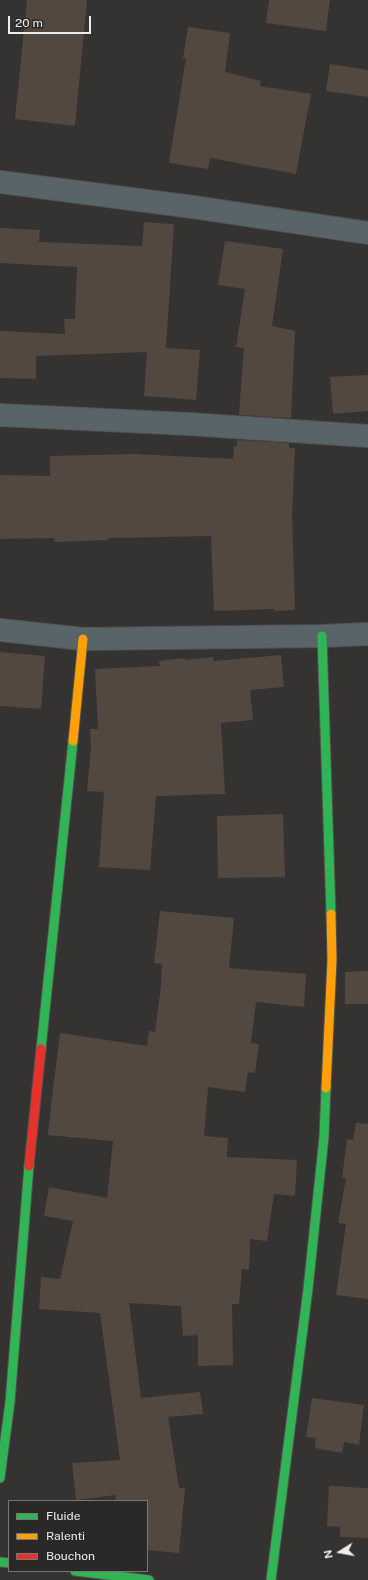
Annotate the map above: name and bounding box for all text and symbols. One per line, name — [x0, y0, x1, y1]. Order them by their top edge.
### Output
scale bar — [10, 8, 93, 34]
text: 20 m — [15, 16, 43, 30]
legend — [8, 1500, 148, 1572]
text: Fluide — [46, 1509, 81, 1523]
text: Ralenti — [46, 1529, 85, 1543]
north arrow — [320, 1532, 360, 1572]
text: Bouchon — [46, 1549, 95, 1563]
text: N — [322, 1549, 335, 1560]

